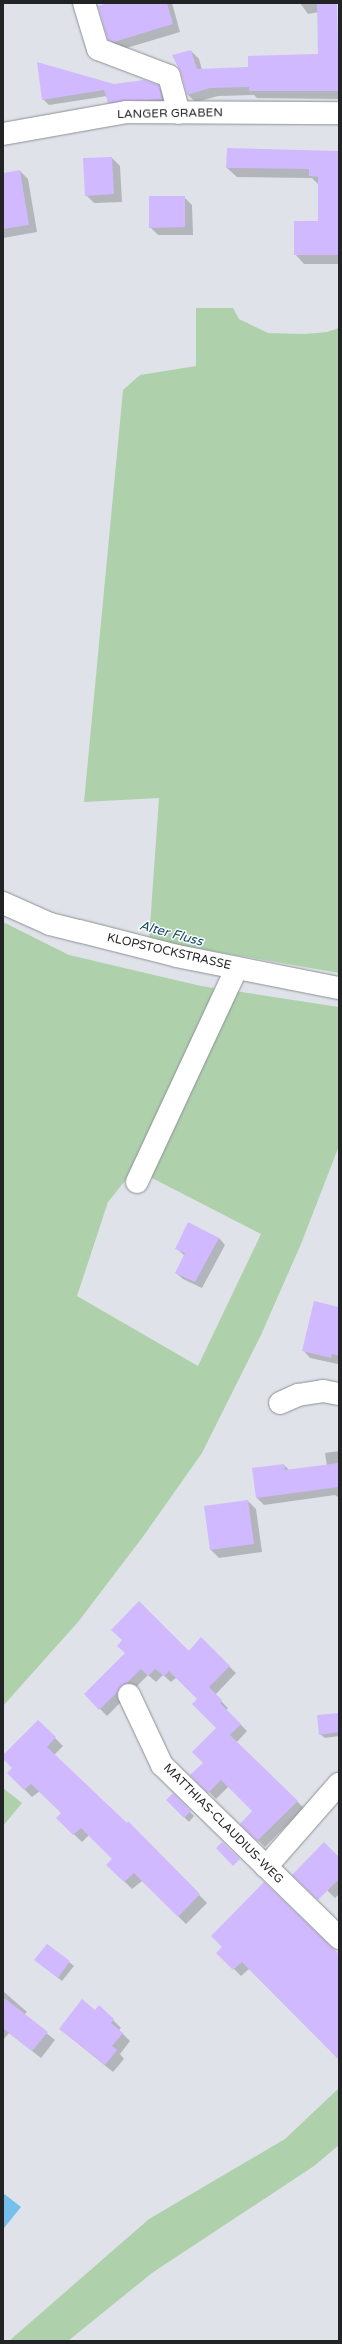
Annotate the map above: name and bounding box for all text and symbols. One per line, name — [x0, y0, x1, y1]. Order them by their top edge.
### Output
street label: LANGER GRABEN — [117, 106, 223, 122]
water label: Alter Fluss — [138, 918, 204, 950]
street label: KLOPSTOCKSTRASSE — [105, 931, 233, 973]
street label: MATTHIAS-CLAUDIUS-WEG — [160, 1761, 286, 1887]

